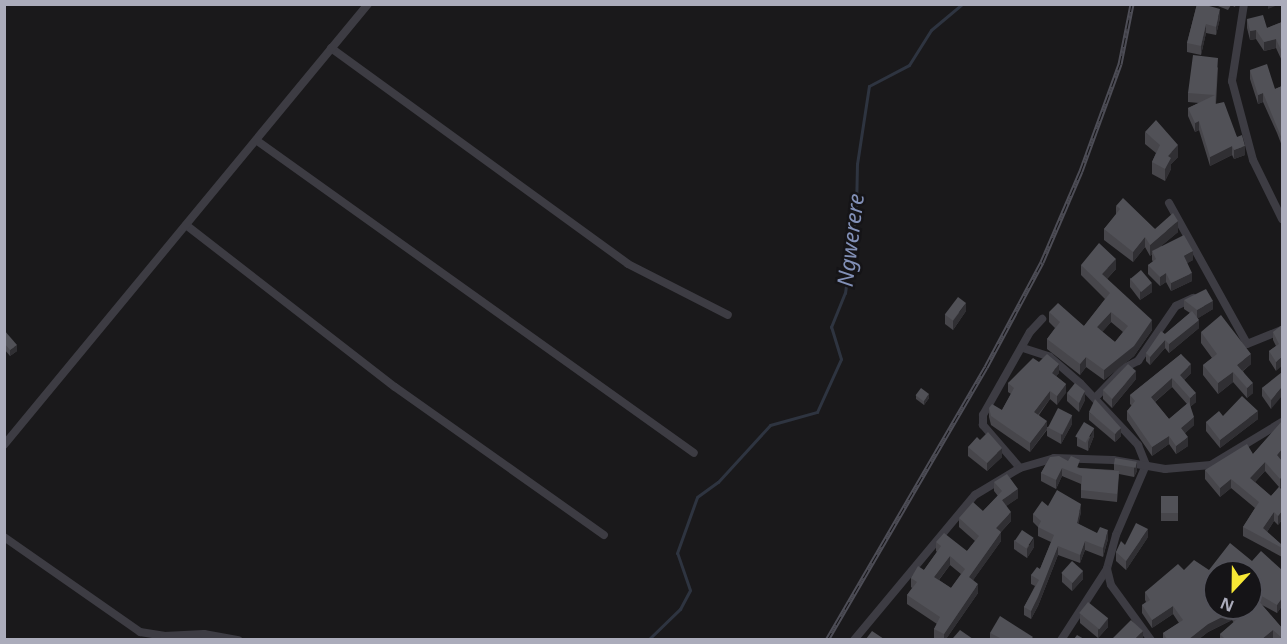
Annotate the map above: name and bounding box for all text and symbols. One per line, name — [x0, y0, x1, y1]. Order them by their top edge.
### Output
water label: Ngwerere — [831, 192, 869, 288]
north arrow — [1203, 560, 1263, 620]
text: N — [1217, 592, 1237, 617]

